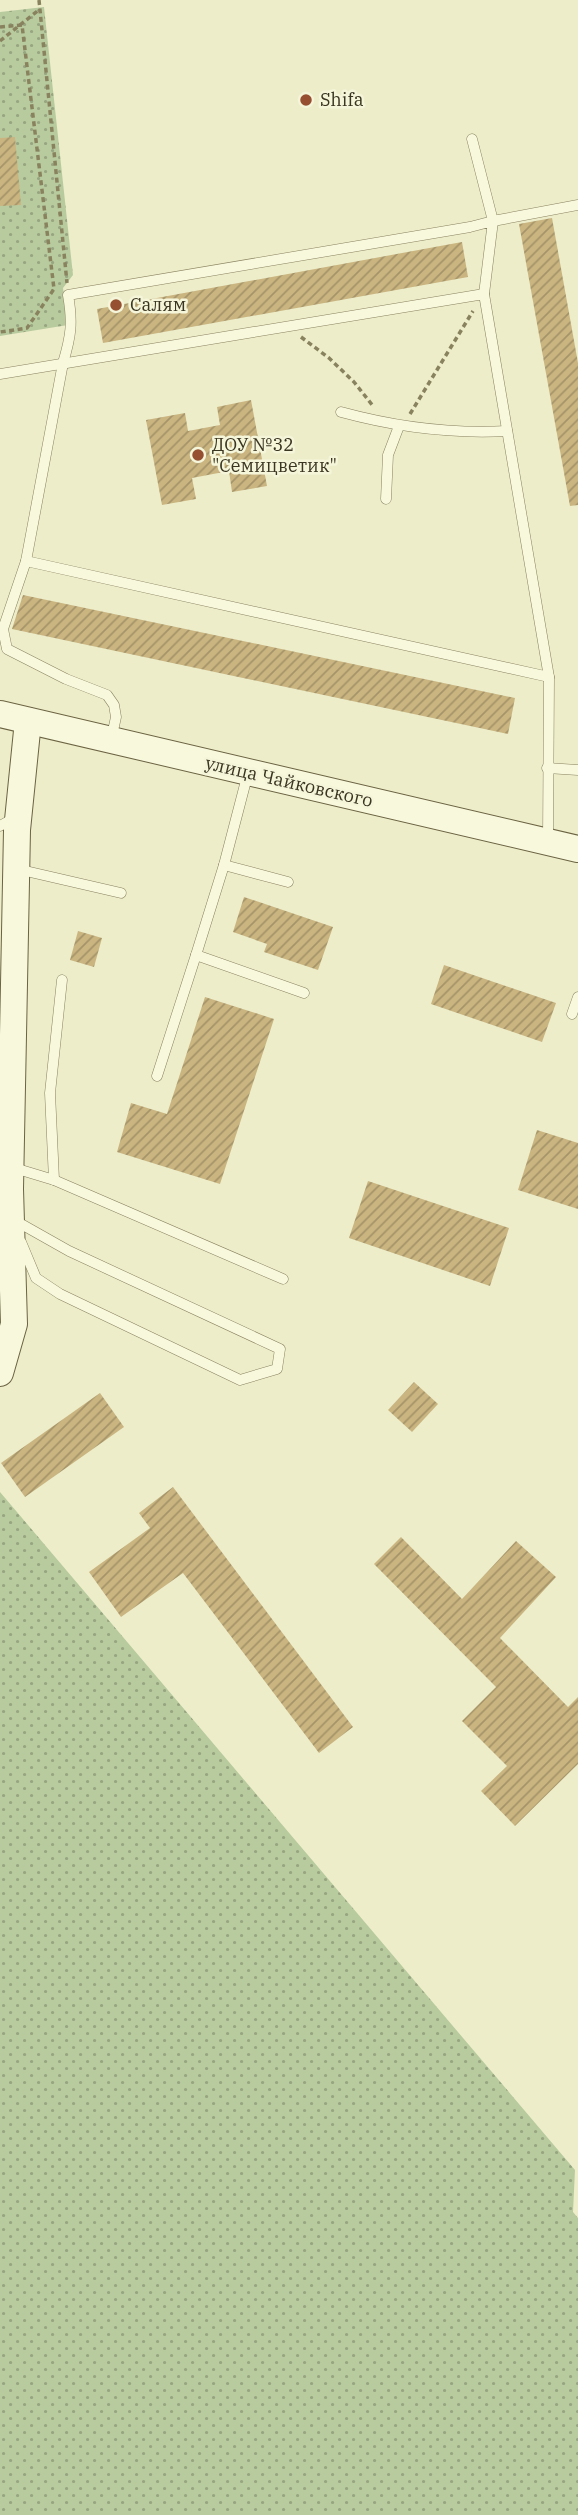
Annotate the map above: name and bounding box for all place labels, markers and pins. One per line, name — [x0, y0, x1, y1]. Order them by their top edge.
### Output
place label: Shifa — [320, 88, 364, 111]
marker: Shifa — [298, 92, 314, 108]
place label: Салям — [130, 293, 186, 316]
marker: Салям — [108, 297, 124, 313]
place label: ДОУ №32 "Семицветик" — [212, 433, 337, 477]
marker: ДОУ №32 "Семицветик" — [190, 447, 206, 463]

